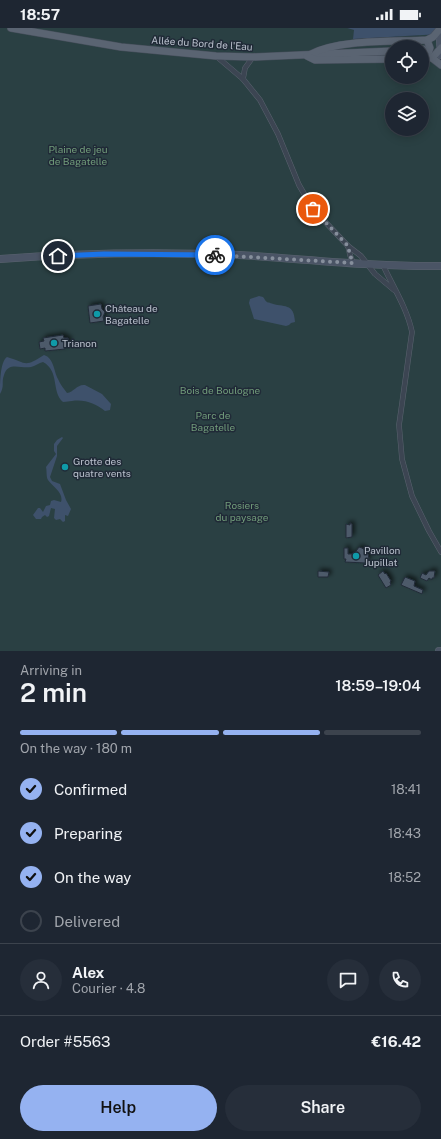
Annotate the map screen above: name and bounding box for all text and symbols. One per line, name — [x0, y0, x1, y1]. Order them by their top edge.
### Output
text: 18:57 — [20, 6, 60, 23]
street label: Allée du Bord de l'Eau — [151, 33, 253, 53]
map controls — [385, 40, 429, 136]
button: locate — [385, 40, 429, 84]
button: layers — [385, 92, 429, 136]
park label: Plaine de jeu de Bagatelle — [48, 143, 108, 167]
pin — [296, 192, 330, 226]
icon: bag — [302, 198, 324, 220]
courier — [195, 235, 235, 275]
pin — [41, 239, 75, 273]
icon: bike — [204, 244, 226, 266]
icon: home — [47, 245, 69, 267]
place label: Château de Bagatelle — [105, 302, 158, 326]
marker: Château de Bagatelle — [92, 309, 102, 319]
place label: Trianon — [62, 337, 97, 349]
marker: Trianon — [49, 338, 59, 348]
park label: Bois de Boulogne — [180, 384, 261, 396]
park label: Parc de Bagatelle — [191, 409, 236, 433]
place label: Grotte des quatre vents — [73, 455, 131, 479]
marker: Grotte des quatre vents — [60, 462, 70, 472]
park label: Rosiers du paysage — [215, 499, 269, 523]
place label: Pavillon Jupillat — [364, 544, 401, 568]
marker: Pavillon Jupillat — [351, 551, 361, 561]
text: Arriving in — [20, 663, 82, 678]
text: 2 min — [20, 677, 87, 708]
text: 18:59–19:04 — [335, 677, 421, 694]
text: On the way · 180 m — [20, 741, 132, 756]
icon: check — [20, 778, 42, 800]
text: Confirmed — [54, 781, 127, 798]
text: 18:41 — [391, 782, 421, 797]
icon: check — [20, 822, 42, 844]
text: Preparing — [54, 825, 123, 842]
text: 18:43 — [388, 826, 421, 841]
icon: check — [20, 866, 42, 888]
text: On the way — [54, 869, 131, 886]
text: 18:52 — [388, 870, 421, 885]
text: Delivered — [54, 913, 120, 930]
button: person — [20, 959, 62, 1001]
button: chat — [327, 959, 369, 1001]
button: phone — [379, 959, 421, 1001]
text: Alex — [72, 964, 104, 981]
text: Courier · 4.8 — [72, 981, 145, 996]
text: Order #5563 — [20, 1033, 111, 1050]
text: €16.42 — [372, 1033, 421, 1050]
button: Help — [20, 1085, 217, 1131]
button: Share — [225, 1085, 421, 1131]

